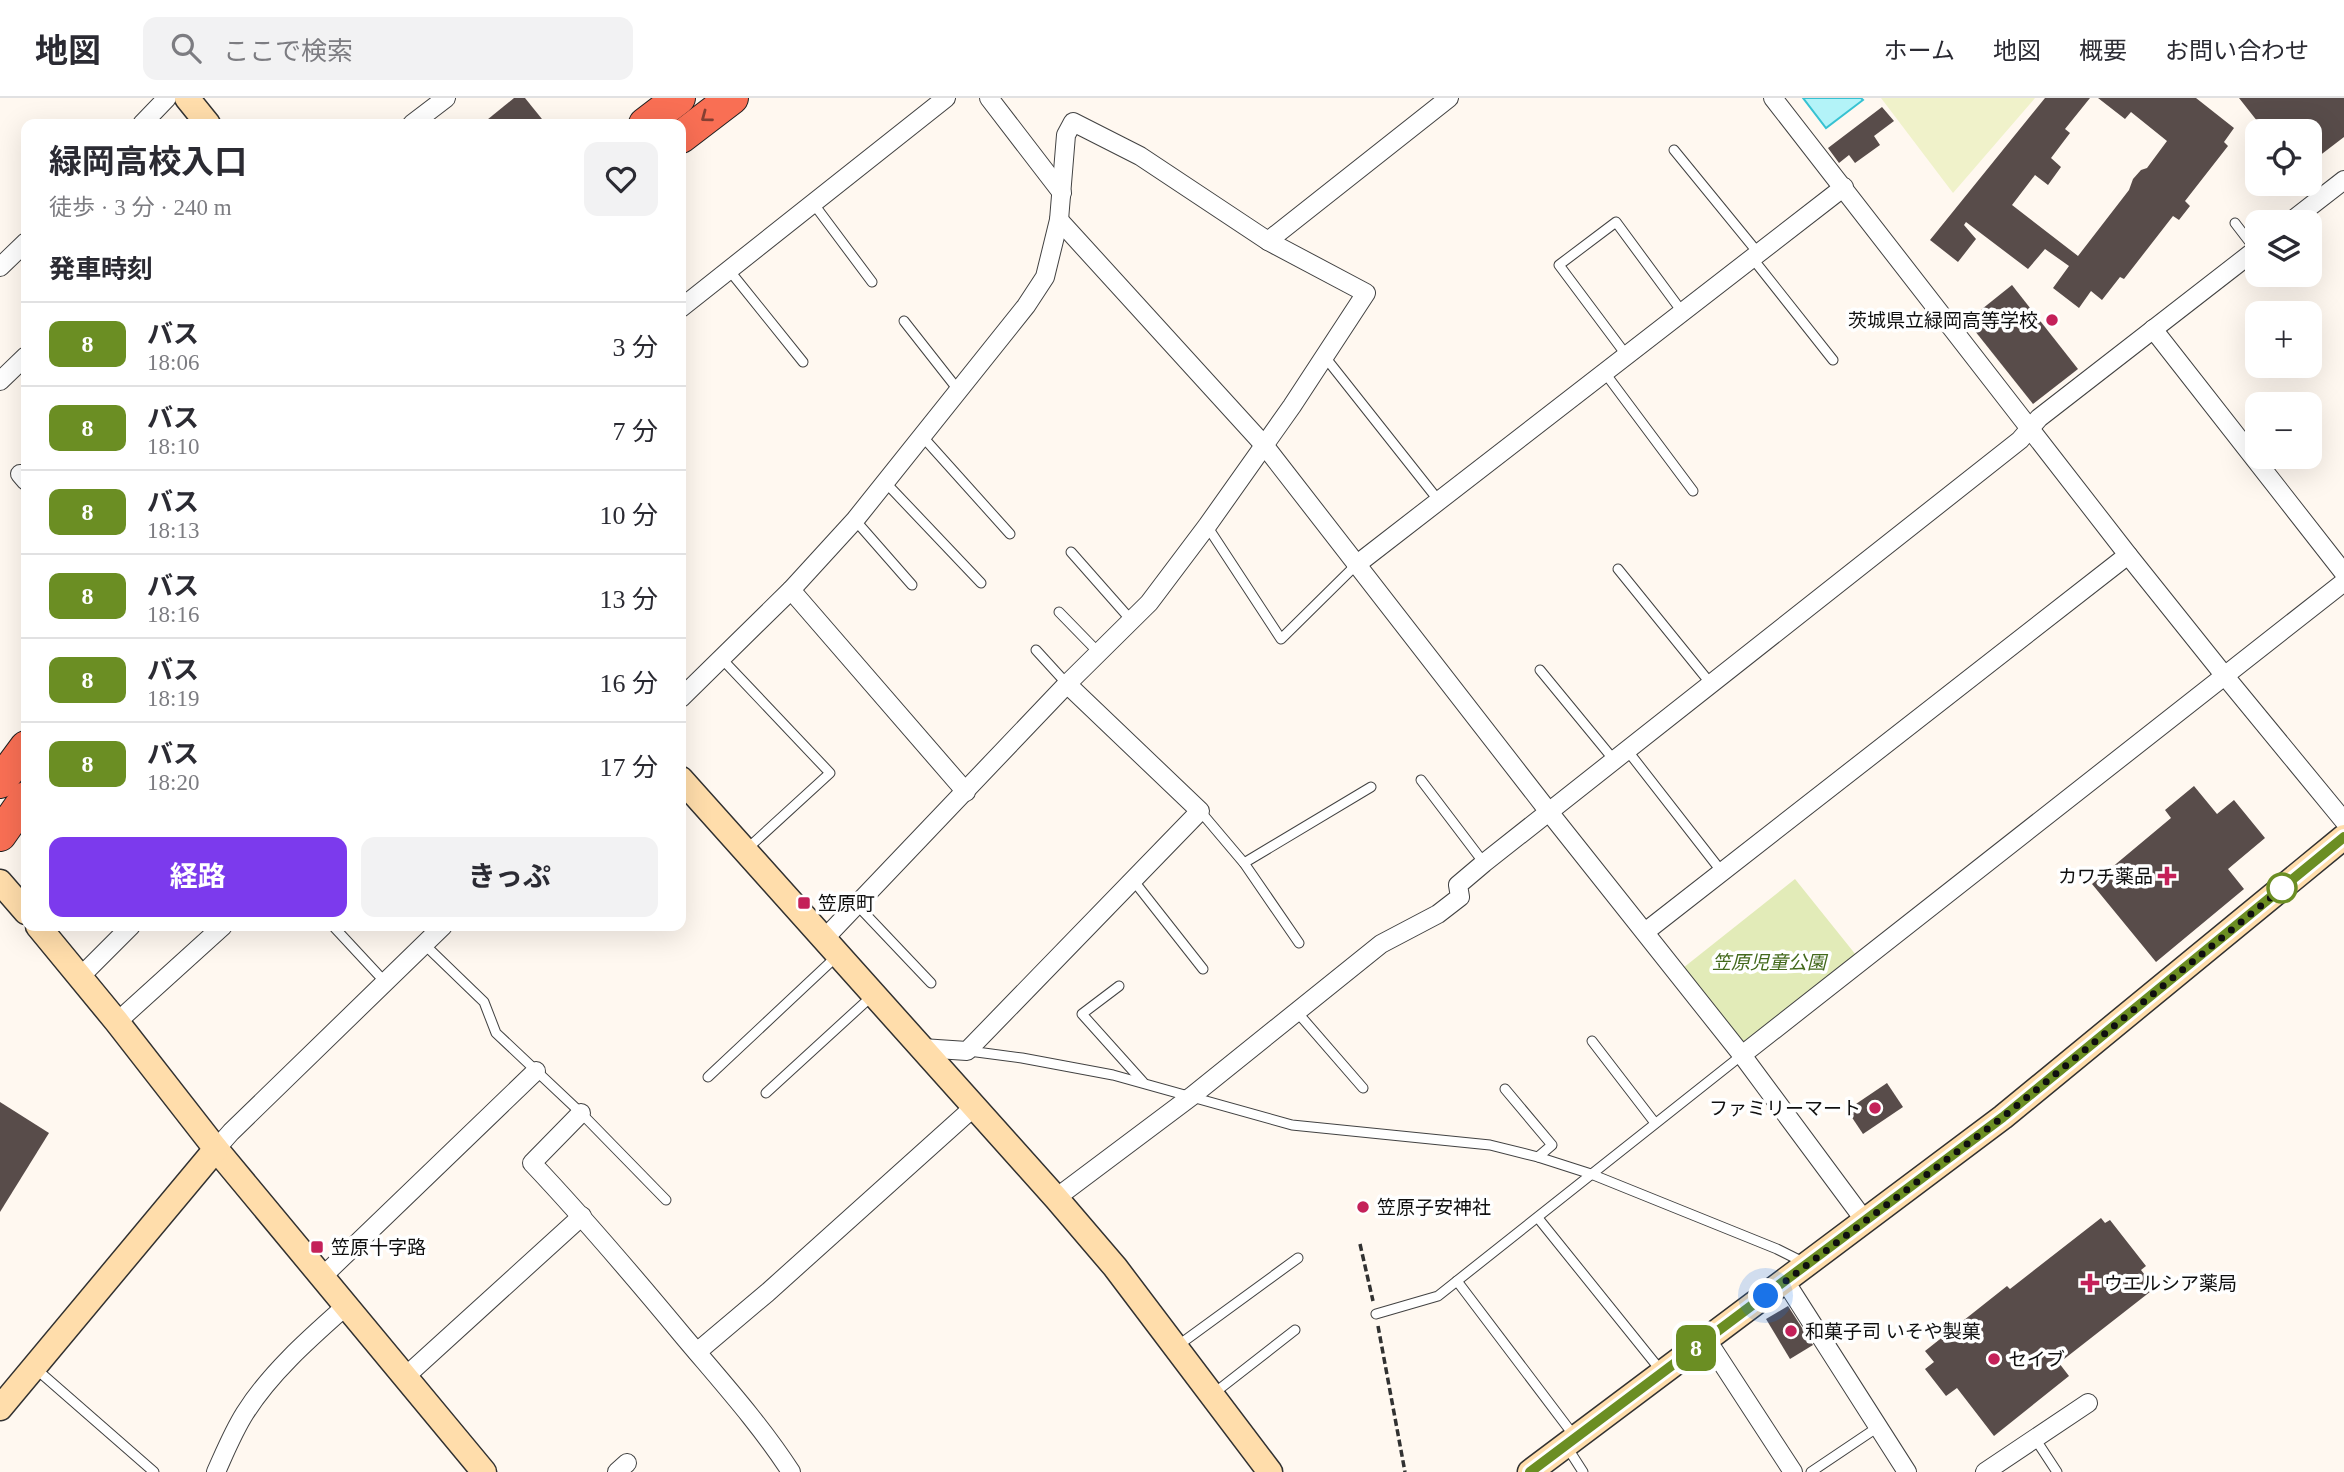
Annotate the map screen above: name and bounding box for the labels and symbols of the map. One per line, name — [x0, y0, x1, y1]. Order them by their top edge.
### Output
one-way arrow — [702, 109, 714, 122]
place label: 茨城県立緑岡高等学校 — [1848, 310, 2038, 331]
marker: 茨城県立緑岡高等学校 — [2044, 312, 2060, 328]
place label: カワチ薬品 — [2058, 866, 2153, 887]
marker: カワチ薬品 — [2159, 868, 2175, 884]
unlabelled marker — [2267, 873, 2297, 903]
place label: 笠原町 — [818, 893, 875, 914]
marker: 笠原町 — [796, 895, 812, 911]
park label: 笠原児童公園 — [1712, 952, 1829, 973]
place label: ファミリーマート — [1709, 1098, 1861, 1119]
marker: ファミリーマート — [1867, 1100, 1883, 1116]
place label: 笠原子安神社 — [1377, 1197, 1491, 1218]
marker: 笠原子安神社 — [1355, 1199, 1371, 1215]
place label: 笠原十字路 — [331, 1237, 426, 1258]
marker: 笠原十字路 — [309, 1239, 325, 1255]
place label: ウエルシア薬局 — [2104, 1273, 2237, 1294]
marker: ウエルシア薬局 — [2082, 1275, 2098, 1291]
your location — [1748, 1278, 1783, 1313]
place label: 和菓子司 いそや製菓 — [1805, 1321, 1981, 1342]
marker: 和菓子司 いそや製菓 — [1783, 1323, 1799, 1339]
line badge: 8 — [1673, 1325, 1719, 1371]
place label: セイブ — [2008, 1349, 2065, 1370]
marker: セイブ — [1986, 1351, 2002, 1367]

